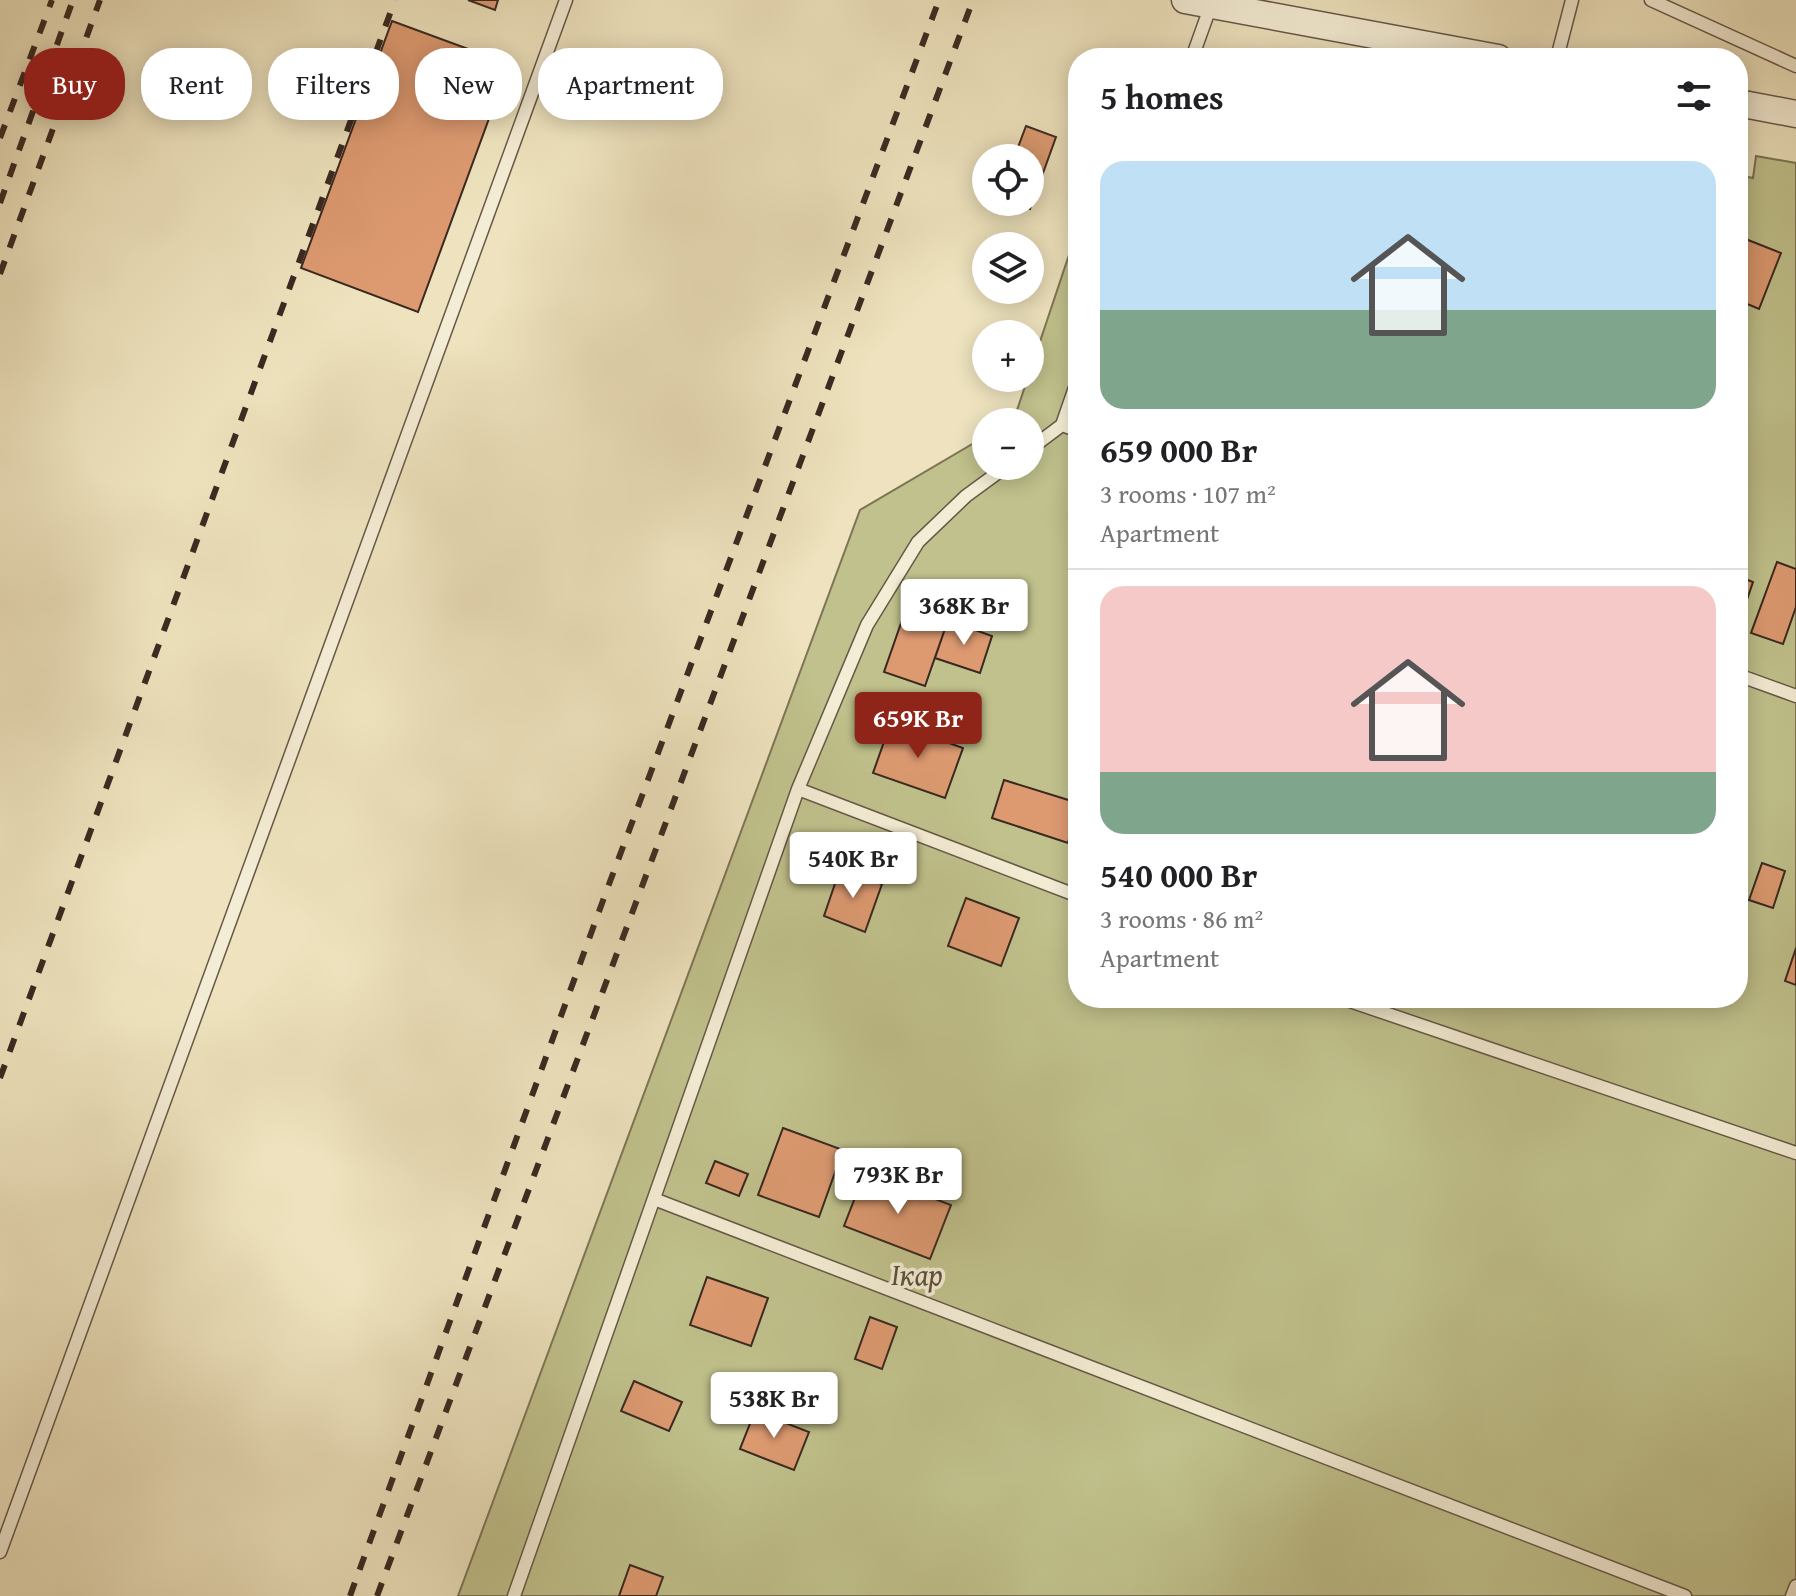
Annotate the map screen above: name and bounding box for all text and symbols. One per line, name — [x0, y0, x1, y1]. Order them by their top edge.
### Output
chip: Buy — [24, 48, 125, 120]
chip: Rent — [141, 48, 252, 120]
chip: Filters — [268, 48, 399, 120]
chip: New — [415, 48, 522, 120]
chip: Apartment — [538, 48, 723, 120]
text: 5 homes — [1100, 72, 1224, 121]
icon: filters — [1672, 74, 1716, 118]
map controls — [972, 144, 1044, 480]
button: locate — [972, 144, 1044, 216]
icon: home — [1336, 213, 1480, 357]
button: layers — [972, 232, 1044, 304]
button: + — [972, 320, 1044, 392]
button: − — [972, 408, 1044, 480]
text: 659 000 Br — [1100, 425, 1257, 474]
text: 3 rooms · 107 m² — [1100, 474, 1276, 513]
text: Apartment — [1100, 513, 1219, 552]
pin: 368K Br — [890, 579, 1038, 647]
text: 368K Br — [919, 585, 1009, 624]
icon: home — [1336, 638, 1480, 782]
pin: 659K Br — [844, 692, 992, 760]
text: 659K Br — [873, 698, 963, 737]
pin: 540K Br — [779, 832, 927, 900]
text: 540K Br — [808, 838, 898, 877]
text: 540 000 Br — [1100, 850, 1257, 899]
text: 3 rooms · 86 m² — [1100, 899, 1263, 938]
text: Apartment — [1100, 938, 1219, 977]
pin: 793K Br — [824, 1148, 972, 1216]
text: 793K Br — [853, 1154, 943, 1193]
park label: Ікар — [891, 1252, 943, 1296]
pin: 538K Br — [700, 1372, 848, 1440]
text: 538K Br — [729, 1378, 819, 1417]

